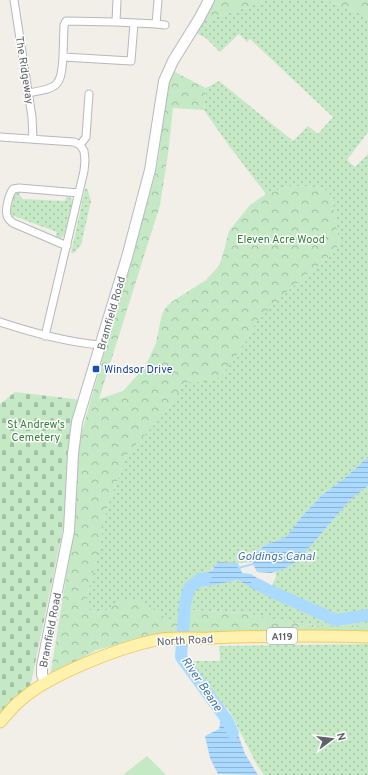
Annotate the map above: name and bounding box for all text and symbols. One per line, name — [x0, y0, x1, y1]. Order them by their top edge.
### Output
street label: The Ridgeway — [12, 35, 36, 105]
park label: Eleven Acre Wood — [237, 233, 325, 247]
street label: Bramfield Road — [95, 275, 129, 352]
place label: Windsor Drive — [104, 363, 173, 377]
marker: Windsor Drive — [91, 364, 101, 374]
park label: St Andrew's Cemetery — [7, 418, 65, 445]
water label: Goldings Canal — [237, 549, 316, 565]
street label: Bramfield Road — [37, 592, 65, 669]
road number: A119 — [267, 628, 297, 644]
street label: North Road — [156, 633, 214, 649]
water label: River Beane — [177, 654, 226, 716]
north arrow — [312, 719, 352, 759]
text: N — [333, 731, 348, 742]

